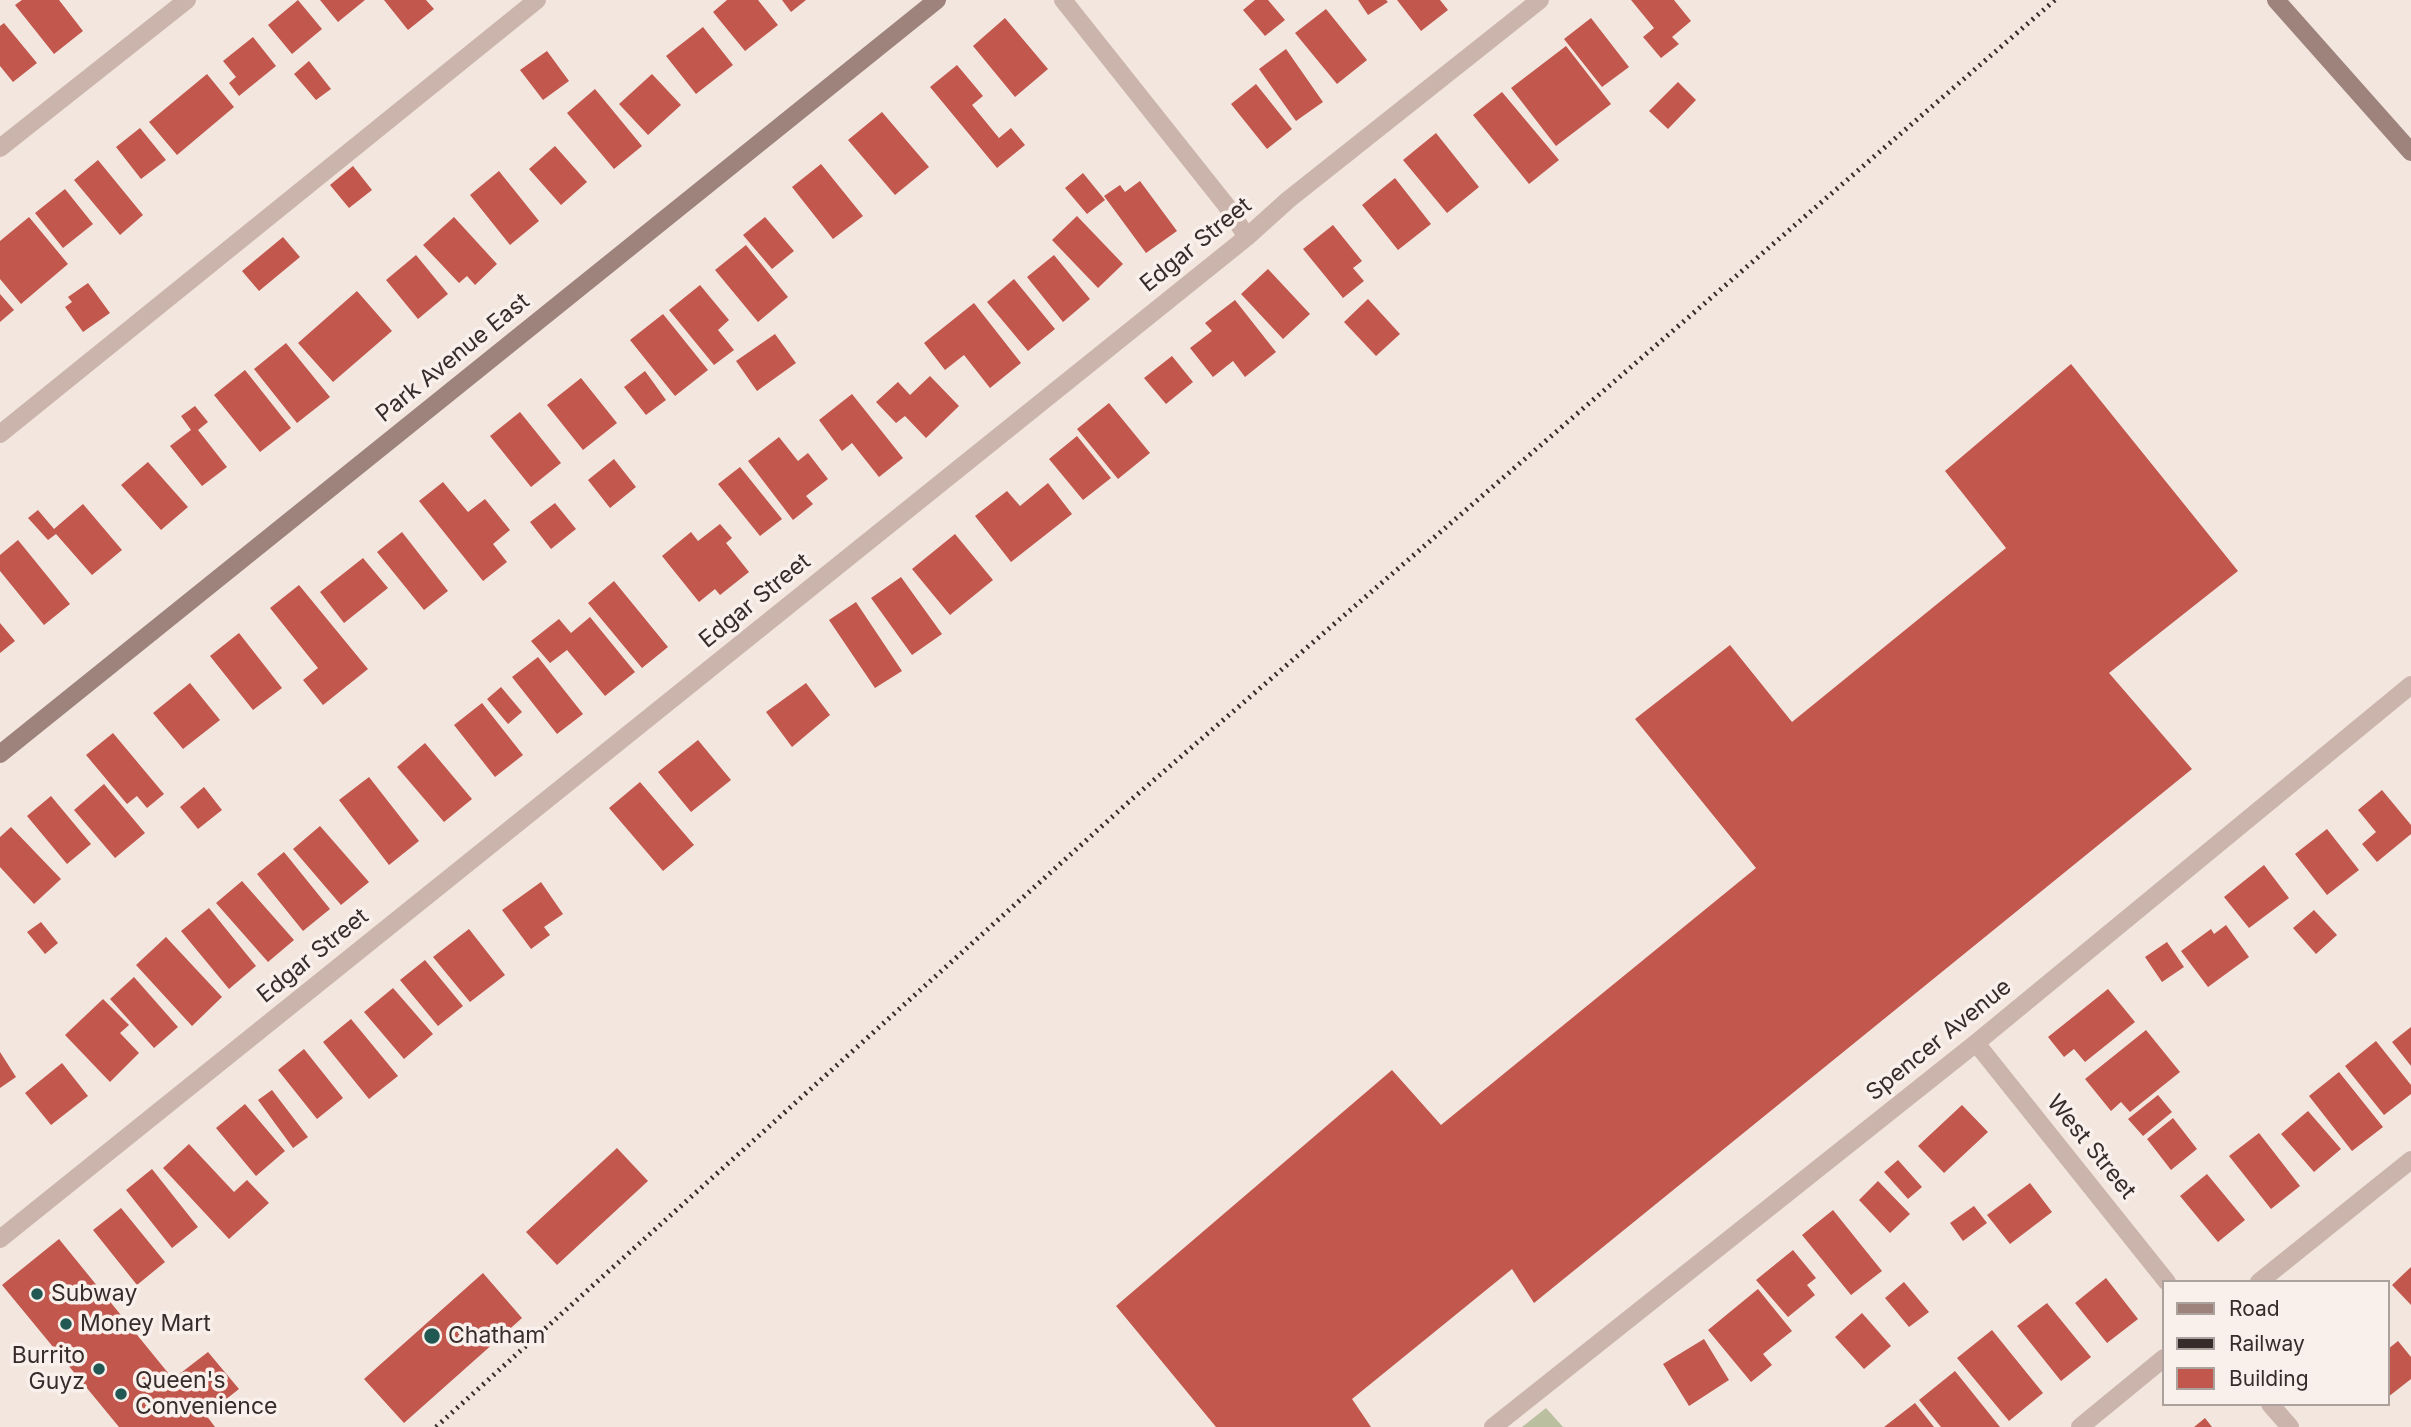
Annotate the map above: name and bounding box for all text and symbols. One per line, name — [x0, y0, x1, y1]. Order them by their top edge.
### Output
street label: Edgar Street — [1135, 192, 1257, 298]
street label: Park Avenue East — [371, 288, 535, 428]
street label: Edgar Street — [694, 548, 816, 654]
street label: Edgar Street — [252, 903, 374, 1009]
street label: Spencer Avenue — [1861, 973, 2017, 1107]
street label: West Street — [2041, 1089, 2141, 1205]
place label: Subway — [51, 1280, 137, 1308]
legend — [2162, 1280, 2390, 1406]
marker: Subway — [29, 1286, 45, 1302]
text: Road — [2229, 1296, 2280, 1321]
place label: Money Mart — [80, 1310, 211, 1338]
marker: Money Mart — [58, 1316, 74, 1332]
place label: Chatham — [448, 1322, 546, 1350]
marker: Chatham — [422, 1326, 442, 1346]
text: Railway — [2229, 1331, 2305, 1356]
place label: Burrito Guyz — [12, 1342, 85, 1396]
marker: Burrito Guyz — [91, 1361, 107, 1377]
text: Building — [2229, 1366, 2309, 1391]
place label: Queen's Convenience — [135, 1367, 277, 1421]
marker: Queen's Convenience — [113, 1386, 129, 1402]

